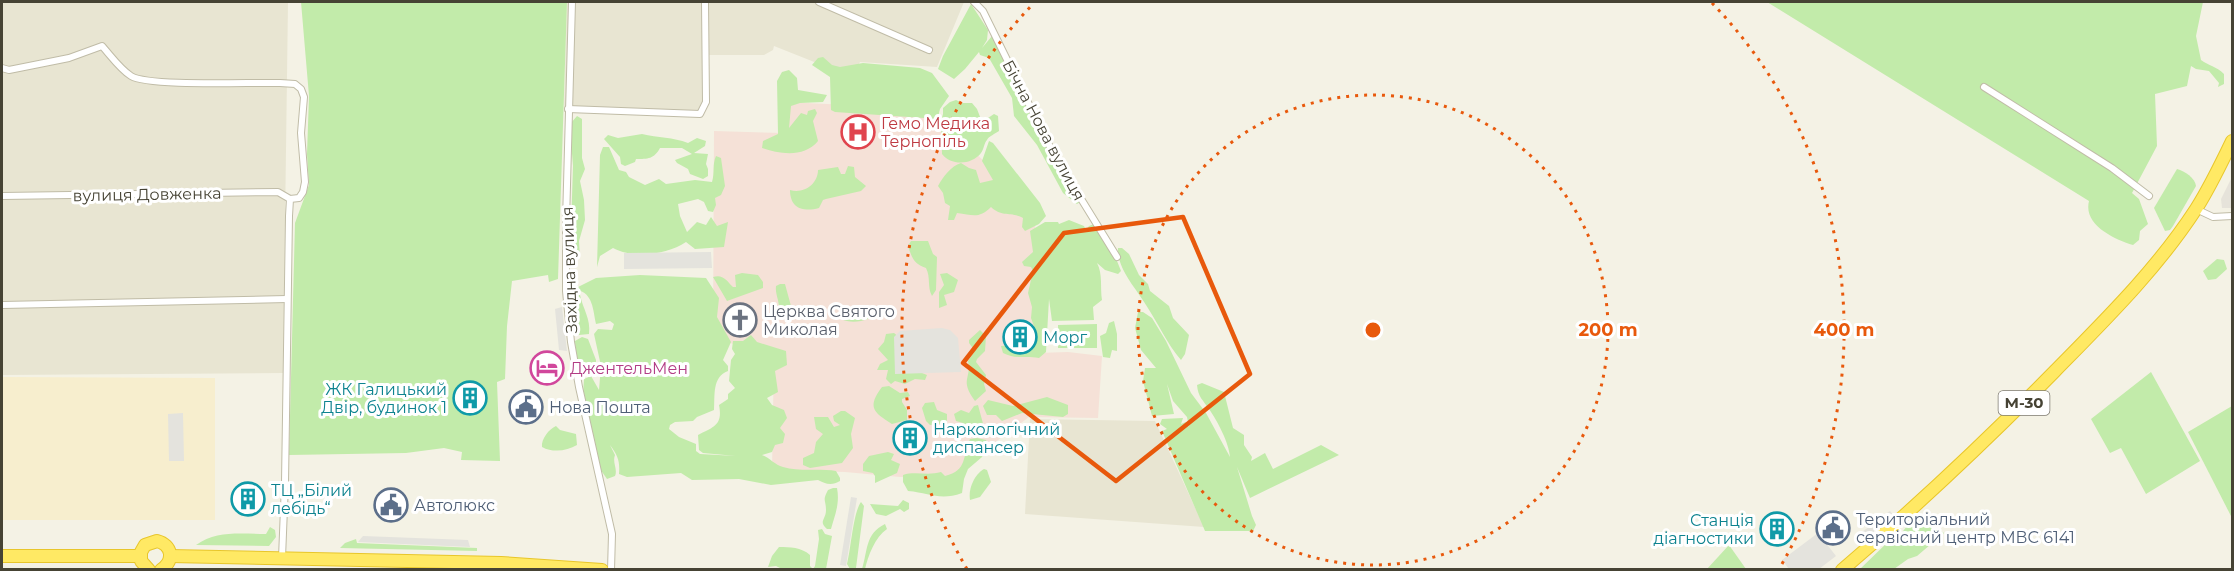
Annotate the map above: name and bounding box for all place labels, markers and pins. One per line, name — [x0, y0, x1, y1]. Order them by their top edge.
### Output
hospital icon: Гемо Медика Тернопіль — [840, 114, 876, 150]
place label: Гемо Медика Тернопіль — [881, 114, 990, 151]
church icon: Церква Святого Миколая — [722, 302, 758, 338]
place label: Церква Святого Миколая — [763, 302, 895, 339]
building icon: Морг — [1002, 319, 1038, 355]
centre of rings — [1363, 320, 1383, 340]
place label: Морг — [1043, 328, 1088, 347]
hotel icon: ДжентельМен — [529, 350, 565, 386]
place label: ДжентельМен — [570, 359, 688, 378]
place label: ЖК Галицький Двір, будинок 1 — [321, 380, 447, 417]
building icon: ЖК Галицький Двір, будинок 1 — [452, 380, 488, 416]
public building icon: Нова Пошта — [508, 389, 544, 425]
place label: Нова Пошта — [549, 398, 651, 417]
building icon: Наркологічний диспансер — [892, 420, 928, 456]
place label: Наркологічний диспансер — [933, 420, 1060, 457]
building icon: ТЦ „Білий лебідь“ — [230, 481, 266, 517]
place label: ТЦ „Білий лебідь“ — [271, 481, 352, 518]
public building icon: Автолюкс — [373, 487, 409, 523]
place label: Автолюкс — [414, 496, 495, 515]
public building icon: Територіальний сервісний центр МВС 6141 — [1815, 510, 1851, 546]
place label: Територіальний сервісний центр МВС 6141 — [1856, 510, 2075, 547]
place label: Станція діагностики — [1654, 511, 1754, 548]
building icon: Станція діагностики — [1759, 511, 1795, 547]

